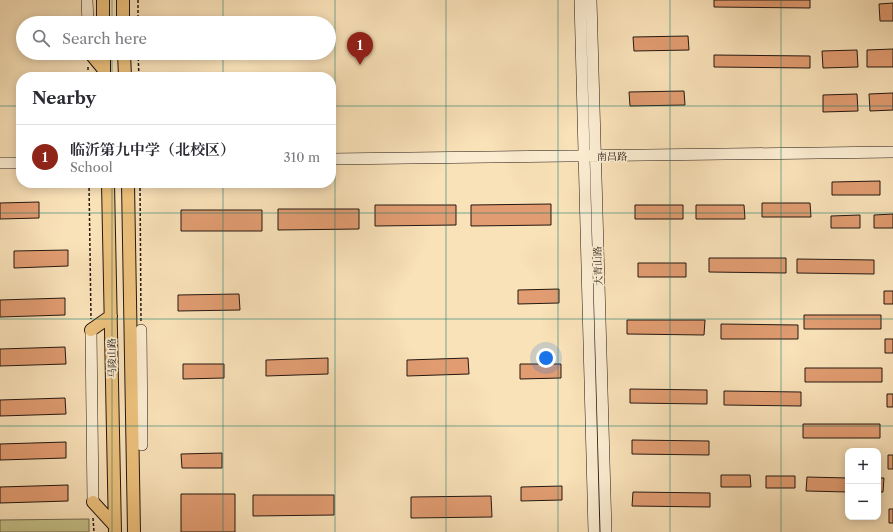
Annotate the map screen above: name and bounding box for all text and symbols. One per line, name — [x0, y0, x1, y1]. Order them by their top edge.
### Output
search box — [16, 16, 336, 60]
icon: search — [30, 27, 52, 49]
text: Search here — [62, 29, 147, 48]
pin: 1 — [347, 32, 373, 65]
text: Nearby — [32, 88, 96, 108]
text: 临沂第九中学（北校区） — [70, 140, 235, 159]
text: 1 — [42, 149, 48, 165]
text: 310 m — [284, 149, 320, 165]
street label: 南昌路 — [597, 150, 627, 163]
text: School — [70, 159, 113, 175]
street label: 大青山路 — [591, 246, 605, 286]
street label: 马陵山路 — [105, 338, 119, 378]
your location — [536, 348, 556, 368]
map controls — [845, 448, 881, 520]
button: + — [845, 448, 881, 484]
button: − — [845, 484, 881, 520]

